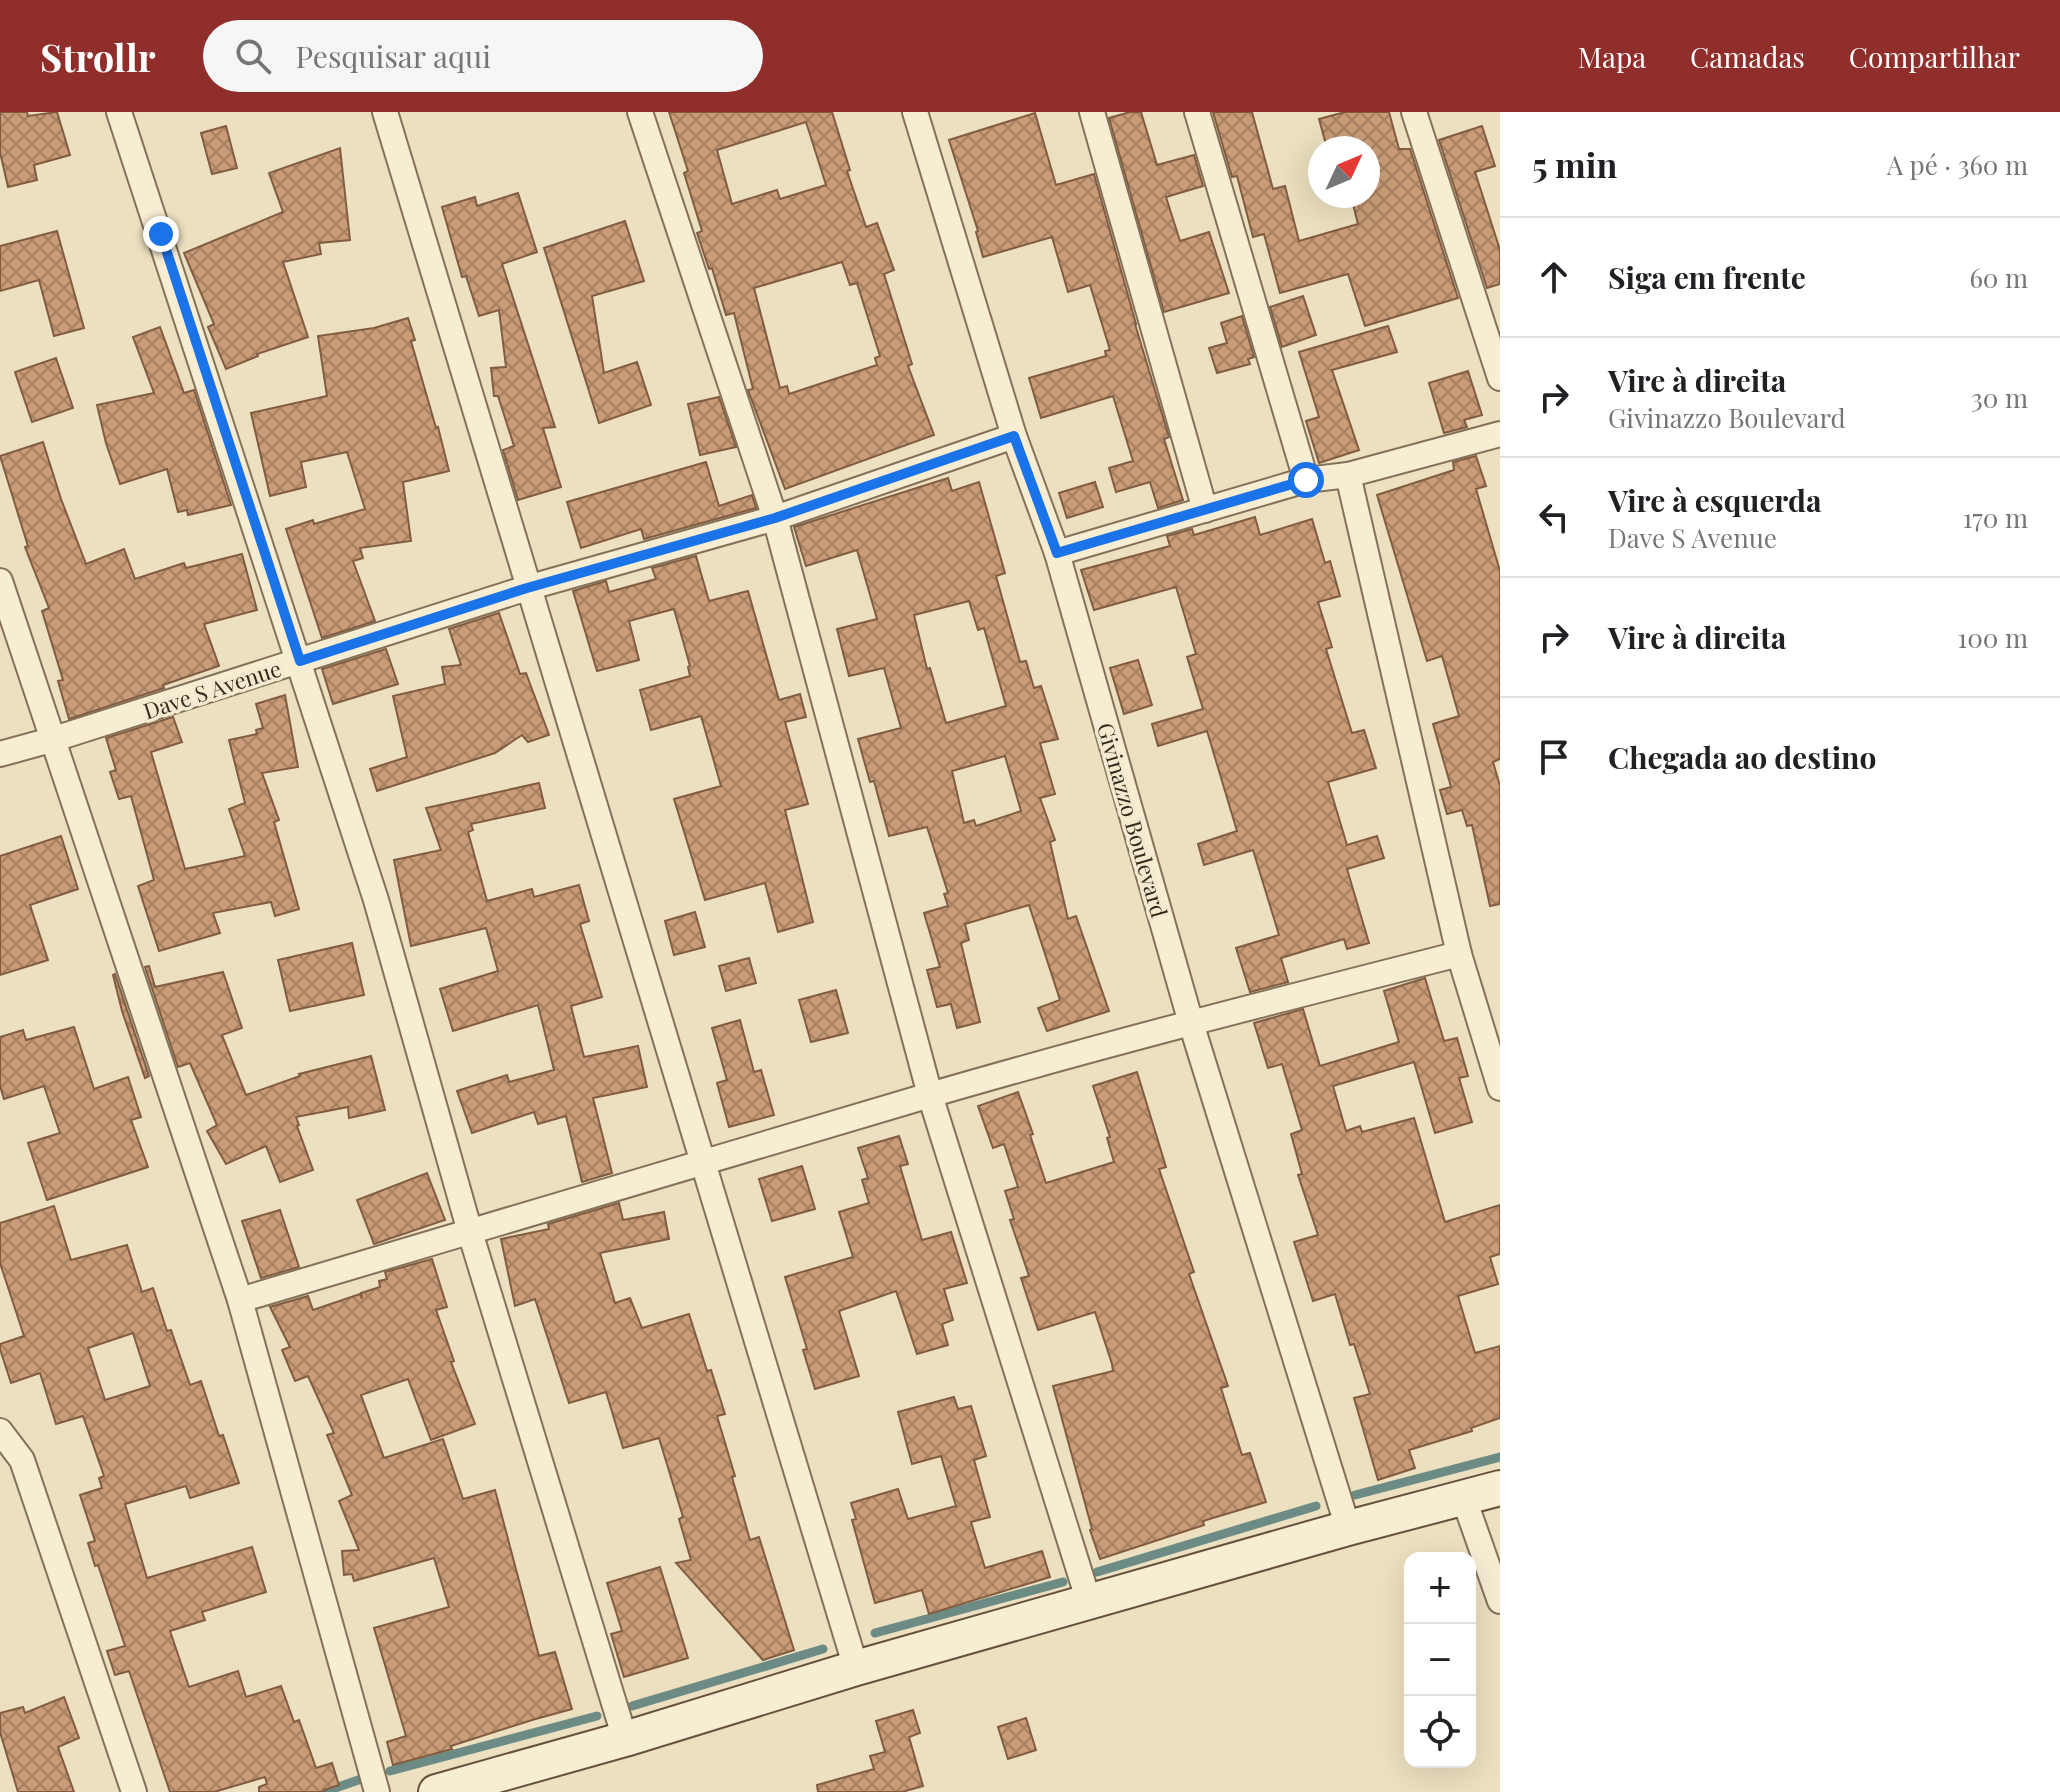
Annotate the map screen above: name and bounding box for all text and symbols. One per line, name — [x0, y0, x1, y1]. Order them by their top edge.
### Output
search box — [203, 20, 763, 92]
text: Strollr — [40, 31, 155, 82]
icon: search — [231, 34, 275, 78]
text: Pesquisar aqui — [295, 36, 491, 76]
text: Mapa — [1578, 38, 1646, 75]
text: Camadas — [1690, 38, 1805, 75]
text: Compartilhar — [1849, 38, 2020, 75]
north arrow — [1308, 136, 1380, 208]
text: 5 min — [1532, 141, 1617, 187]
text: A pé · 360 m — [1887, 147, 2028, 182]
route end — [143, 216, 179, 252]
icon: ahead — [1532, 255, 1576, 299]
text: Siga em frente — [1608, 257, 1806, 297]
text: 60 m — [1969, 260, 2028, 295]
text: Vire à direita — [1608, 360, 1786, 400]
icon: right — [1532, 375, 1576, 419]
text: 30 m — [1971, 380, 2028, 415]
text: Givinazzo Boulevard — [1608, 400, 1846, 435]
route start — [1288, 462, 1324, 498]
text: Vire à esquerda — [1608, 480, 1821, 520]
icon: left — [1532, 495, 1576, 539]
text: 170 m — [1963, 500, 2028, 535]
text: Dave S Avenue — [1608, 520, 1777, 555]
icon: right — [1532, 615, 1576, 659]
text: Vire à direita — [1608, 617, 1786, 657]
text: 100 m — [1958, 620, 2028, 655]
street label: Dave S Avenue — [139, 653, 285, 725]
street label: Givinazzo Boulevard — [1091, 719, 1175, 921]
icon: arrive — [1532, 735, 1576, 779]
text: Chegada ao destino — [1608, 737, 1876, 777]
map controls — [1404, 1552, 1476, 1768]
button: + — [1404, 1552, 1476, 1624]
button: − — [1404, 1624, 1476, 1696]
button: locate — [1404, 1696, 1476, 1768]

